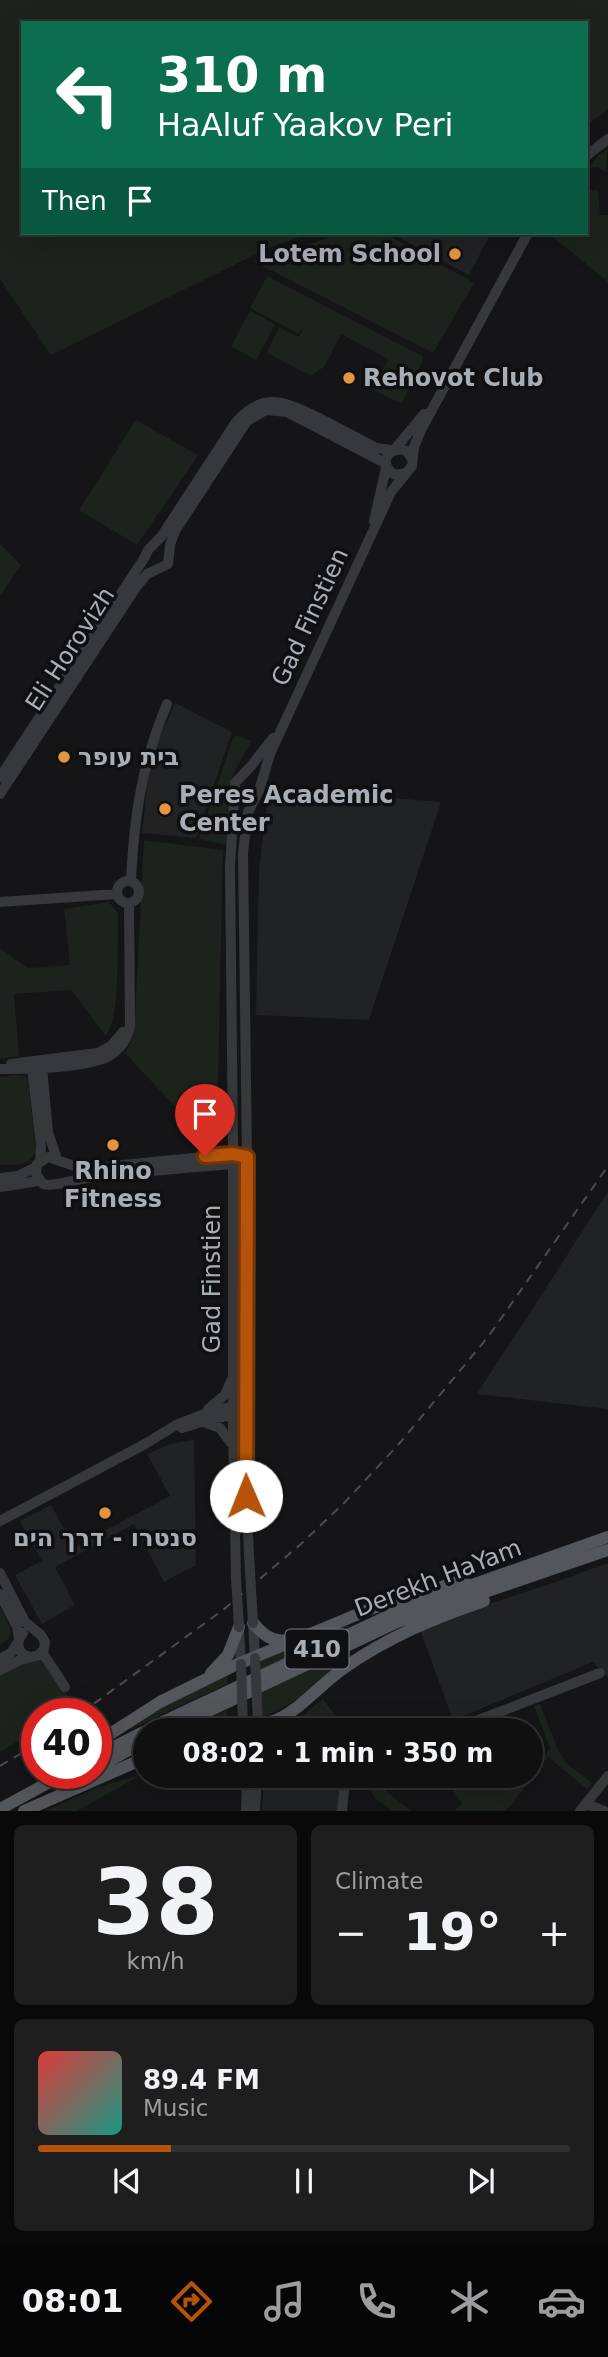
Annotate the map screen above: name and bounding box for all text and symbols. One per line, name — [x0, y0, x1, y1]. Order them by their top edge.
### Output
text: 310 m — [157, 47, 327, 104]
icon: left — [42, 49, 133, 140]
text: HaAluf Yaakov Peri — [157, 106, 454, 144]
icon: arrive — [121, 182, 159, 220]
text: Then — [42, 186, 107, 216]
place label: Lotem School — [258, 240, 441, 268]
marker: Lotem School — [447, 246, 463, 262]
place label: Rehovot Club — [363, 364, 543, 392]
marker: Rehovot Club — [341, 370, 357, 386]
street label: Gad Finstien — [266, 544, 354, 690]
street label: Eli Horovizh — [20, 582, 120, 716]
place label: בית עופר — [78, 743, 179, 771]
marker: בית עופר — [56, 749, 72, 765]
place label: Peres Academic Center — [179, 781, 394, 837]
marker: Peres Academic Center — [157, 801, 173, 817]
pin — [175, 1084, 235, 1156]
icon: arrive — [186, 1095, 224, 1133]
marker: Rhino Fitness — [105, 1137, 121, 1153]
place label: Rhino Fitness — [64, 1157, 162, 1213]
street label: Gad Finstien — [198, 1205, 226, 1353]
position arrow — [209, 1459, 283, 1533]
marker: סנטרו - דרך הים — [97, 1505, 113, 1521]
place label: סנטרו - דרך הים — [13, 1524, 197, 1552]
street label: Derekh HaYam — [351, 1533, 525, 1623]
road number: 410 — [286, 1630, 348, 1668]
speed limit sign: 40 — [21, 1698, 112, 1789]
text: 08:02 · 1 min · 350 m — [183, 1738, 493, 1768]
text: 38 — [92, 1850, 219, 1955]
text: Climate — [335, 1868, 424, 1894]
text: 19° — [403, 1902, 502, 1962]
text: − — [335, 1911, 367, 1955]
text: + — [538, 1911, 570, 1955]
text: km/h — [126, 1948, 185, 1974]
text: 89.4 FM — [143, 2065, 260, 2095]
text: Music — [143, 2095, 208, 2121]
icon: previous — [108, 2162, 146, 2200]
icon: pause — [285, 2162, 323, 2200]
icon: next — [462, 2162, 500, 2200]
icon: directions — [167, 2277, 216, 2326]
icon: music — [260, 2277, 309, 2326]
icon: phone — [352, 2277, 401, 2326]
icon: climate — [445, 2277, 494, 2326]
icon: car — [537, 2277, 586, 2326]
text: 08:01 — [22, 2282, 124, 2320]

